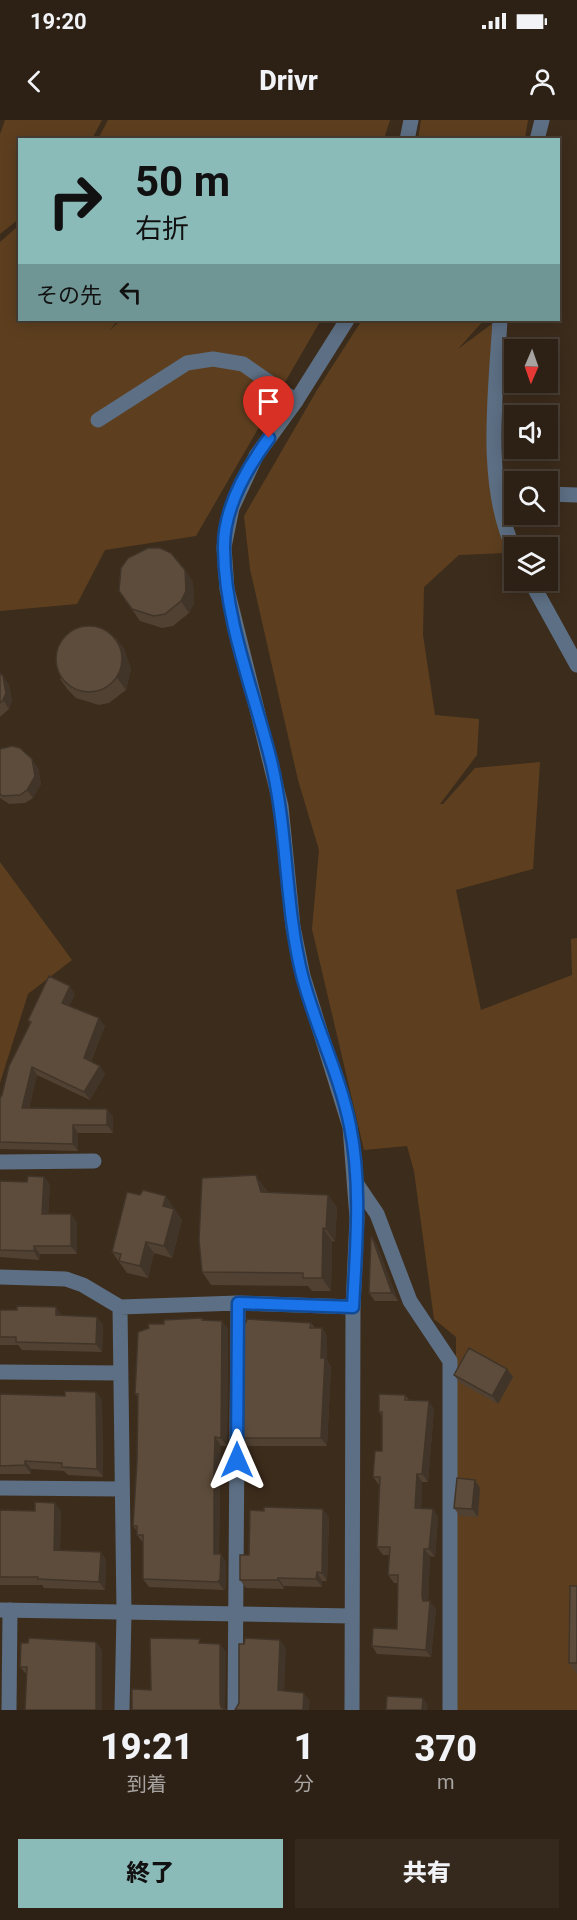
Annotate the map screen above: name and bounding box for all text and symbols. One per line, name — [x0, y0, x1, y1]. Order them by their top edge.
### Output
text: 19:20 — [30, 9, 87, 34]
icon: back — [18, 65, 51, 98]
text: Drivr — [259, 65, 318, 97]
icon: person — [526, 65, 559, 98]
text: 50 m — [135, 157, 230, 206]
icon: right — [36, 162, 114, 240]
text: 右折 — [135, 213, 189, 245]
icon: left — [114, 276, 147, 309]
text: その先 — [36, 283, 102, 308]
north arrow — [504, 339, 558, 393]
map controls — [504, 339, 558, 591]
pin — [243, 376, 294, 438]
icon: arrive — [252, 385, 285, 418]
button: sound — [504, 405, 558, 459]
button: search — [504, 471, 558, 525]
button: layers — [504, 537, 558, 591]
position arrow — [205, 1428, 269, 1492]
text: 19:21 — [100, 1726, 194, 1768]
text: 1 — [294, 1726, 315, 1768]
text: 370 — [415, 1728, 477, 1770]
text: m — [437, 1770, 455, 1794]
text: 到着 — [127, 1772, 167, 1796]
text: 分 — [294, 1772, 314, 1796]
button: 終了 — [18, 1839, 283, 1908]
button: 共有 — [295, 1839, 559, 1908]

